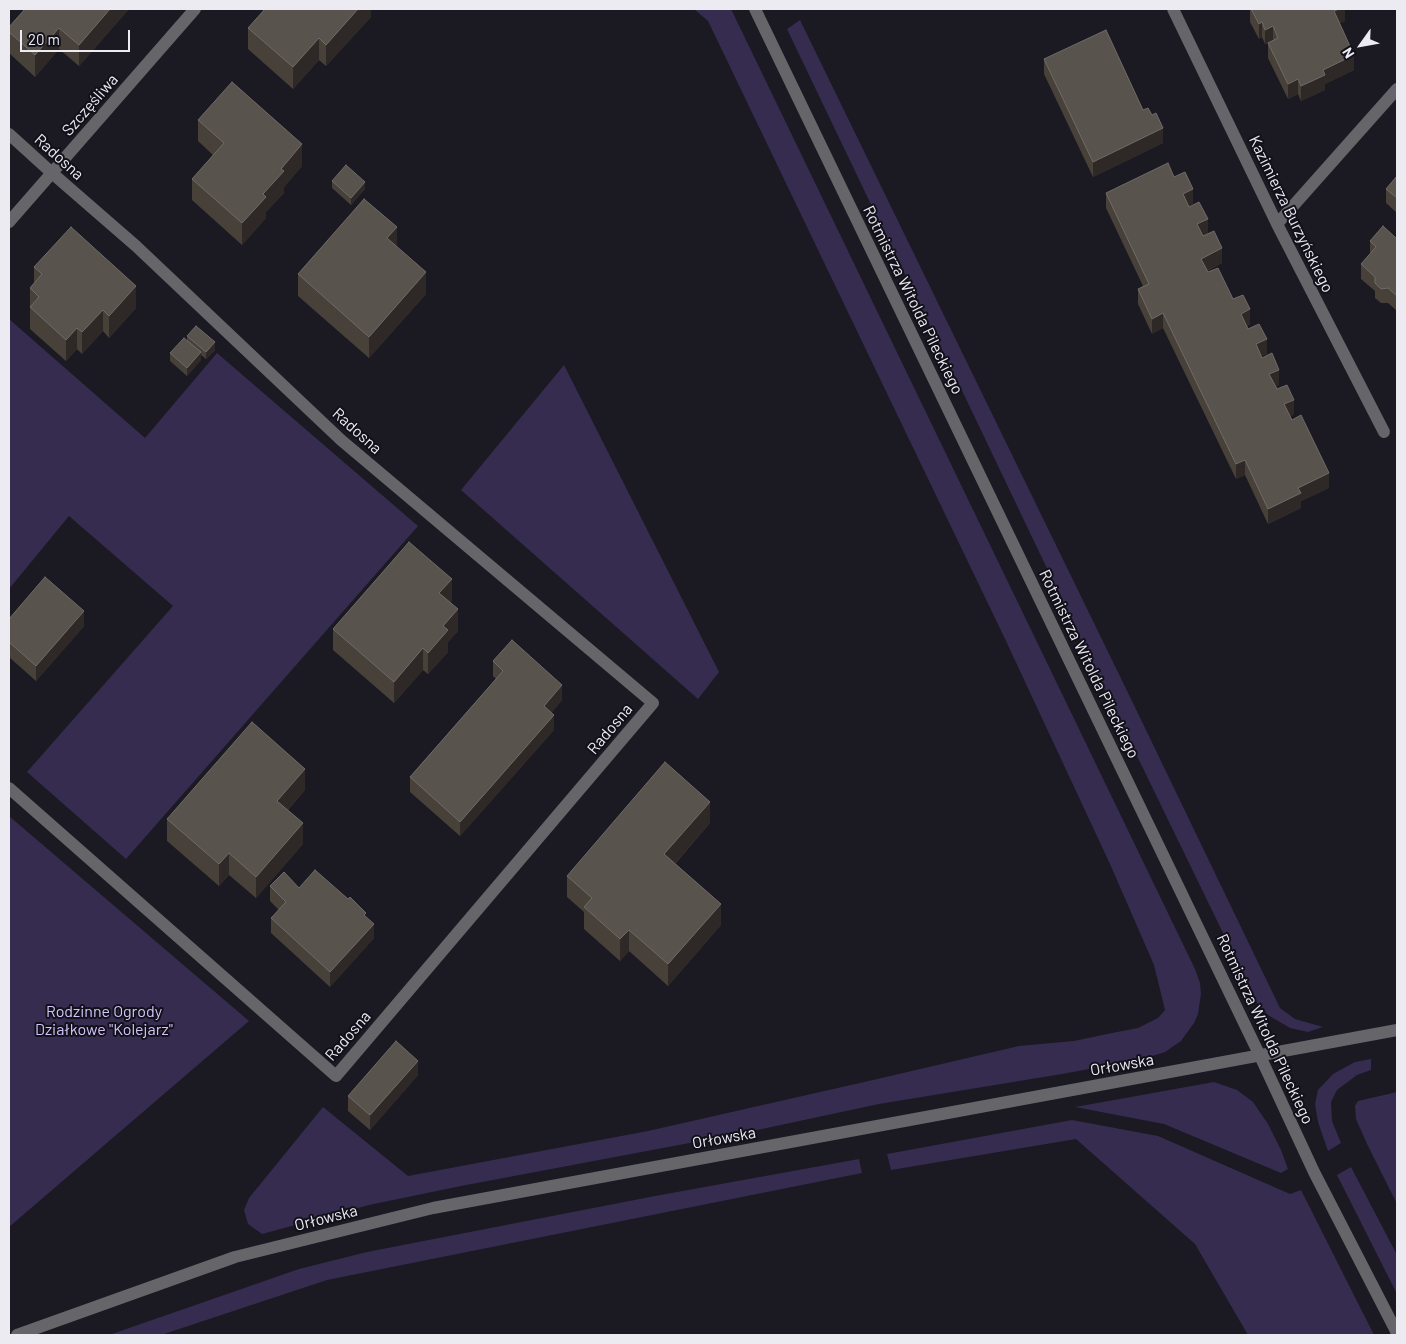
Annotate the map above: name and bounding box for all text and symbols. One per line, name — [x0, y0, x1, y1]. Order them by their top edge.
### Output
scale bar — [22, 20, 132, 52]
north arrow — [1336, 20, 1386, 70]
text: 20 m — [28, 30, 60, 48]
text: N — [1338, 45, 1358, 62]
street label: Szczęśliwa — [58, 70, 122, 140]
street label: Radosna — [30, 130, 88, 184]
street label: Kazimierza Burzyńskiego — [1245, 132, 1337, 296]
street label: Rotmistrza Witolda Pileckiego — [859, 203, 967, 397]
street label: Radosna — [328, 404, 386, 458]
street label: Rotmistrza Witolda Pileckiego — [1035, 567, 1143, 761]
street label: Radosna — [583, 700, 637, 758]
street label: Rotmistrza Witolda Pileckiego — [1212, 931, 1318, 1127]
park label: Rodzinne Ogrody Działkowe "Kolejarz" — [35, 1002, 173, 1040]
street label: Radosna — [321, 1007, 375, 1065]
street label: Orłowska — [1089, 1050, 1155, 1080]
street label: Orłowska — [691, 1123, 757, 1153]
street label: Orłowska — [292, 1201, 360, 1235]

